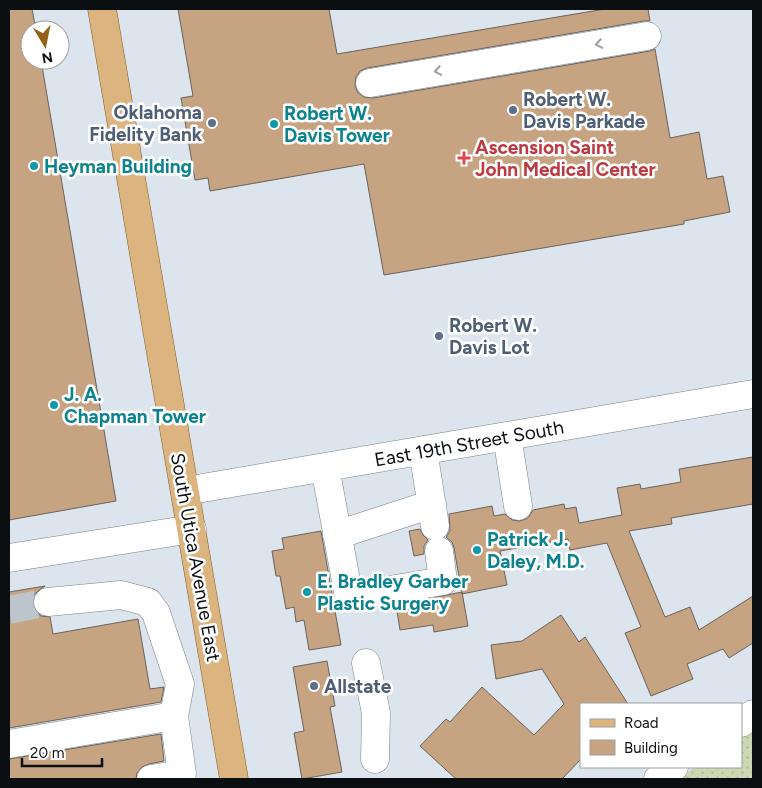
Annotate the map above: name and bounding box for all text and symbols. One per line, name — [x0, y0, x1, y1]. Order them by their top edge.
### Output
north arrow — [20, 20, 70, 70]
one-way arrow — [594, 39, 603, 49]
text: N — [40, 48, 54, 67]
one-way arrow — [434, 66, 443, 76]
place label: Robert W. Davis Parkade — [523, 88, 646, 133]
place label: Oklahoma Fidelity Bank — [89, 101, 203, 146]
place label: Robert W. Davis Tower — [284, 102, 390, 147]
marker: Robert W. Davis Parkade — [507, 104, 519, 116]
marker: Oklahoma Fidelity Bank — [206, 117, 218, 129]
marker: Robert W. Davis Tower — [268, 118, 280, 130]
place label: Ascension Saint John Medical Center — [475, 136, 656, 181]
marker: Ascension Saint John Medical Center — [457, 151, 471, 165]
place label: Heyman Building — [44, 155, 192, 178]
marker: Heyman Building — [28, 160, 40, 172]
place label: Robert W. Davis Lot — [449, 314, 537, 359]
marker: Robert W. Davis Lot — [433, 330, 445, 342]
place label: J. A. Chapman Tower — [64, 383, 206, 428]
marker: J. A. Chapman Tower — [48, 399, 60, 411]
street label: East 19th Street South — [373, 416, 565, 471]
street label: South Utica Avenue East — [166, 451, 225, 663]
place label: Patrick J. Daley, M.D. — [487, 528, 585, 573]
marker: Patrick J. Daley, M.D. — [471, 544, 483, 556]
place label: E. Bradley Garber Plastic Surgery — [317, 570, 468, 615]
marker: E. Bradley Garber Plastic Surgery — [301, 586, 313, 598]
place label: Allstate — [324, 675, 392, 698]
marker: Allstate — [308, 680, 320, 692]
legend — [580, 703, 742, 768]
text: Road — [624, 714, 659, 732]
scale bar — [22, 736, 102, 768]
text: Building — [624, 739, 678, 757]
text: 20 m — [30, 744, 64, 762]

